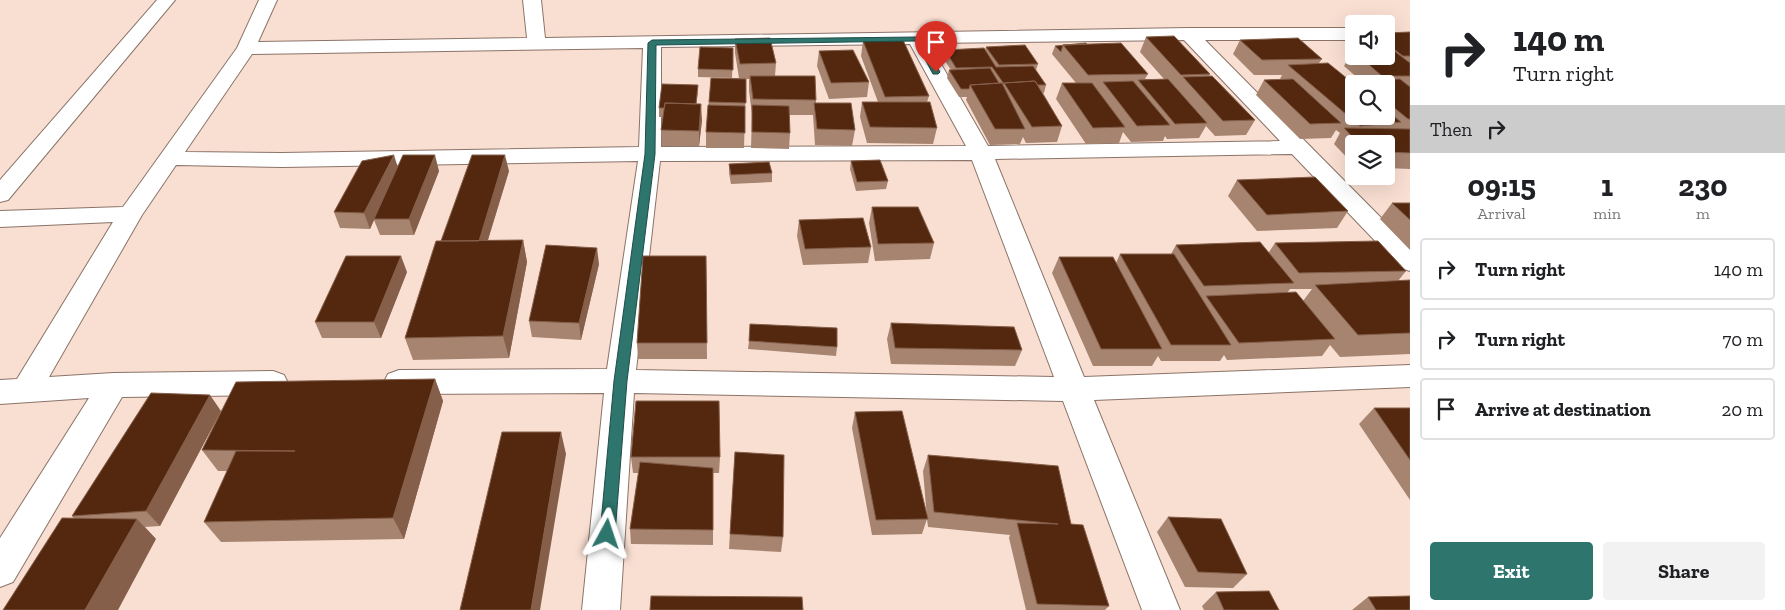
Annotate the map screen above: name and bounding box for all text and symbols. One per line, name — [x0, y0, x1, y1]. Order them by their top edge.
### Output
map controls — [1345, 15, 1395, 185]
button: sound — [1345, 15, 1395, 65]
text: 140 m — [1513, 18, 1604, 60]
icon: right — [1430, 20, 1495, 85]
pin — [915, 21, 957, 72]
icon: arrive — [922, 28, 950, 56]
text: Turn right — [1513, 60, 1614, 87]
button: search — [1345, 75, 1395, 125]
icon: right — [1482, 115, 1510, 143]
text: Then — [1430, 118, 1472, 141]
button: layers — [1345, 135, 1395, 185]
text: 09:15 — [1467, 168, 1536, 204]
text: 1 — [1601, 168, 1613, 204]
text: 230 — [1678, 168, 1728, 204]
text: Arrival — [1478, 204, 1526, 223]
text: min — [1593, 204, 1621, 223]
text: m — [1696, 204, 1710, 223]
icon: right — [1432, 255, 1460, 283]
text: Turn right — [1475, 258, 1565, 281]
text: 140 m — [1714, 258, 1763, 281]
icon: right — [1432, 325, 1460, 353]
text: Turn right — [1475, 328, 1565, 351]
text: 70 m — [1722, 328, 1763, 351]
icon: arrive — [1432, 395, 1460, 423]
text: Arrive at destination — [1475, 398, 1651, 421]
text: 20 m — [1722, 398, 1763, 421]
position arrow — [580, 507, 632, 559]
button: Exit — [1430, 542, 1593, 600]
button: Share — [1603, 542, 1765, 600]

